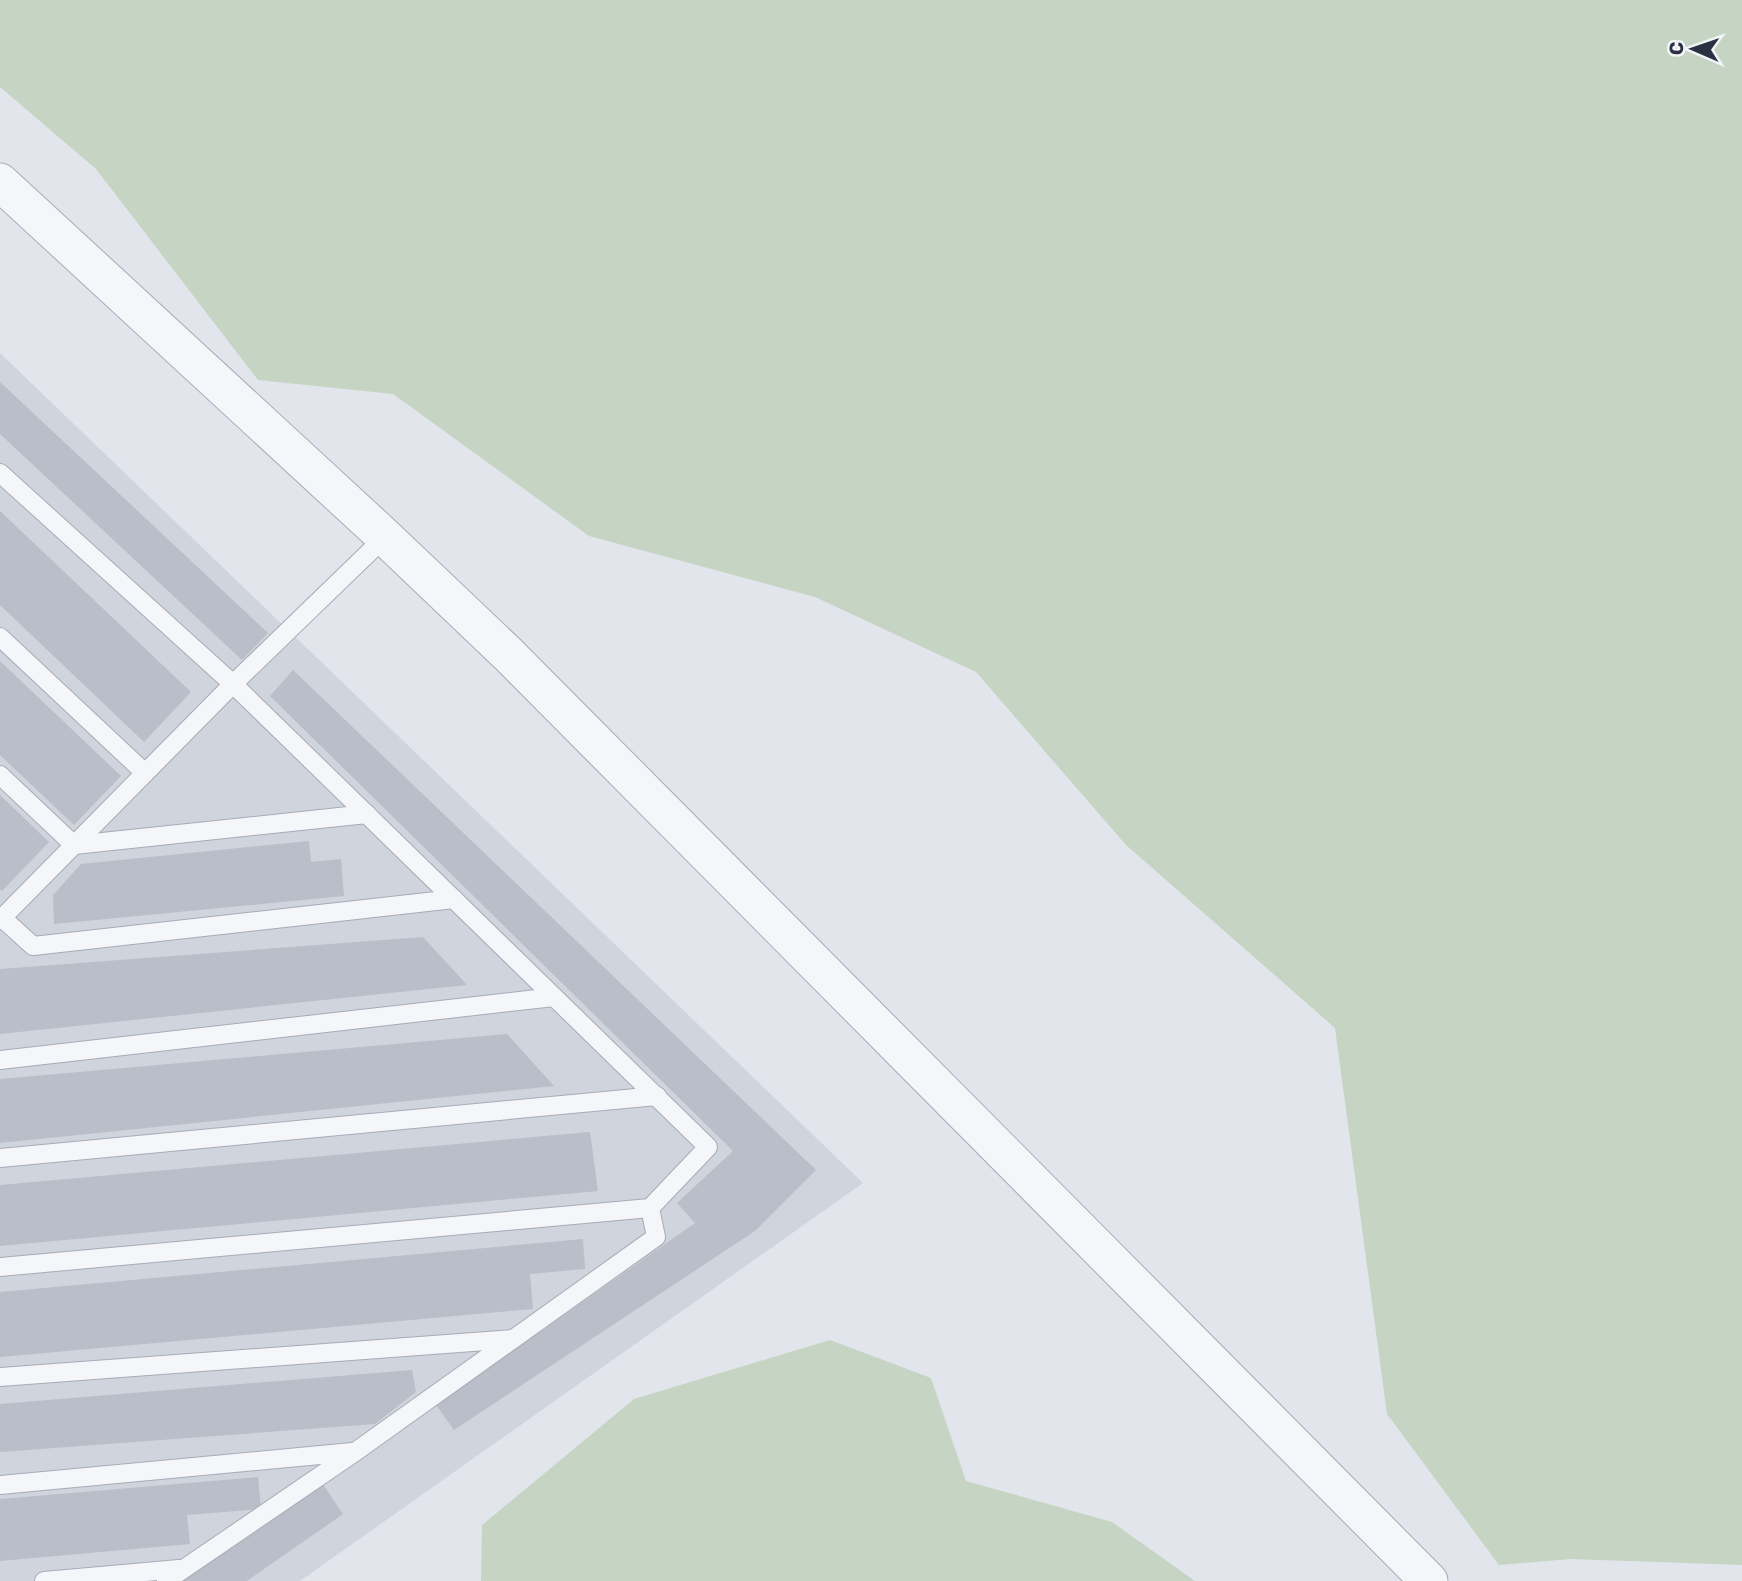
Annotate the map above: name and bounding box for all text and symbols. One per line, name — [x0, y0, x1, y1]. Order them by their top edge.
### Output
north arrow — [1658, 14, 1728, 84]
text: С — [1665, 41, 1688, 55]

